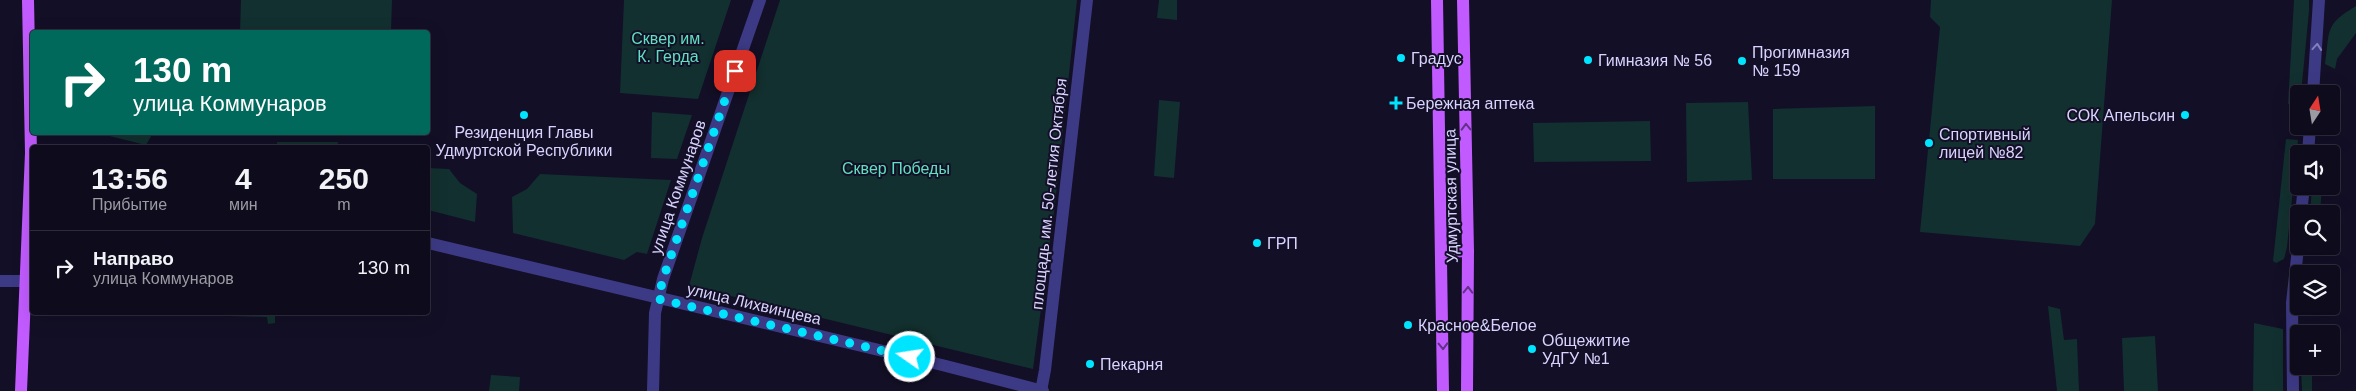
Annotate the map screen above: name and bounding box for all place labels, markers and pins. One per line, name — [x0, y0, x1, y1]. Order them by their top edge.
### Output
place label: Прогимназия № 159 — [1752, 44, 1850, 79]
pin — [714, 50, 756, 92]
place label: Градус — [1411, 50, 1462, 67]
marker: Градус — [1395, 52, 1407, 64]
place label: Гимназия № 56 — [1598, 52, 1712, 69]
marker: Гимназия № 56 — [1582, 54, 1594, 66]
marker: Прогимназия № 159 — [1736, 55, 1748, 67]
place label: Бережная аптека — [1406, 95, 1535, 112]
marker: Бережная аптека — [1390, 97, 1402, 109]
place label: СОК Апельсин — [2066, 107, 2175, 124]
marker: Резиденция Главы Удмуртской Республики — [518, 109, 530, 121]
marker: СОК Апельсин — [2179, 109, 2191, 121]
place label: Резиденция Главы Удмуртской Республики — [436, 124, 612, 159]
place label: Спортивный лицей №82 — [1939, 126, 2031, 161]
marker: Спортивный лицей №82 — [1923, 137, 1935, 149]
place label: ГРП — [1267, 235, 1298, 252]
marker: ГРП — [1251, 237, 1263, 249]
place label: Красное&Белое — [1418, 317, 1537, 334]
marker: Красное&Белое — [1402, 319, 1414, 331]
place label: Общежитие УдГУ №1 — [1542, 332, 1630, 367]
marker: Общежитие УдГУ №1 — [1526, 343, 1538, 355]
place label: Пекарня — [1100, 356, 1163, 373]
marker: Пекарня — [1084, 358, 1096, 370]

